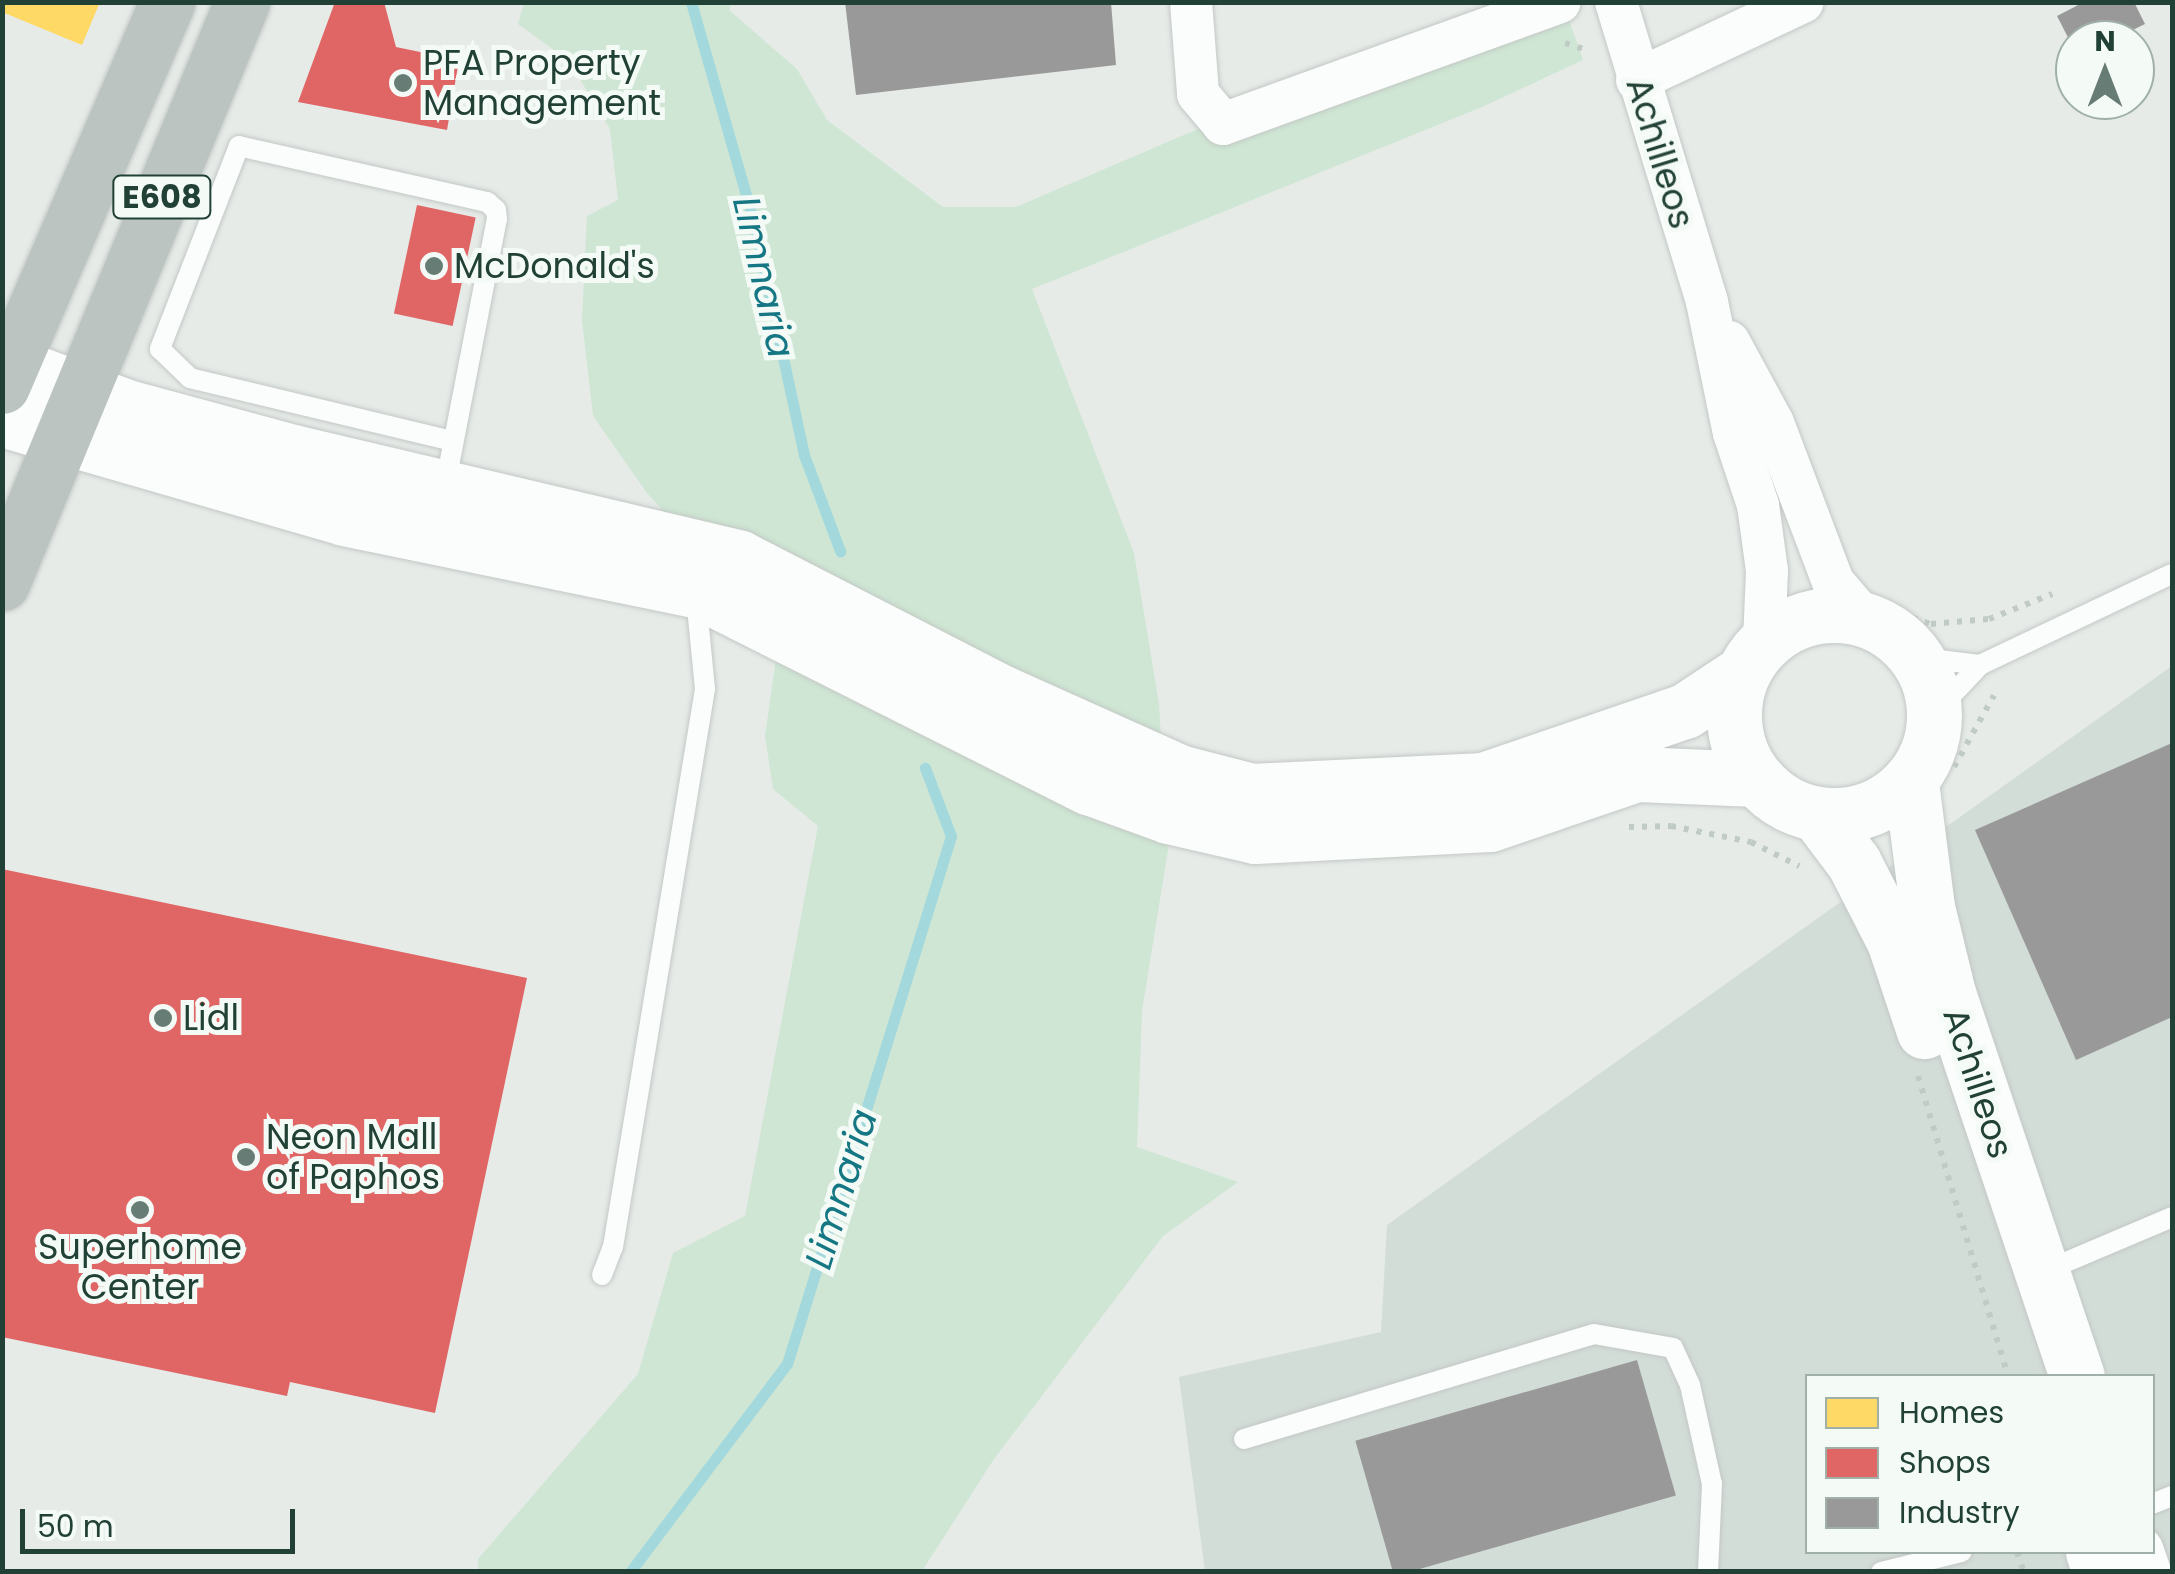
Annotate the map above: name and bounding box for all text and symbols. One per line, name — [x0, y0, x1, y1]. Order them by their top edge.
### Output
north arrow — [2055, 20, 2155, 120]
text: N — [2094, 22, 2116, 61]
place label: PFA Property Management — [423, 42, 661, 124]
marker: PFA Property Management — [392, 72, 414, 94]
street label: Achilleos — [1617, 73, 1703, 233]
road number: E608 — [112, 170, 212, 224]
water label: Limnaria — [723, 192, 805, 362]
place label: McDonald's — [454, 245, 655, 287]
marker: McDonald's — [423, 255, 445, 277]
place label: Lidl — [183, 997, 239, 1039]
street label: Achilleos — [1934, 1003, 2022, 1163]
marker: Lidl — [152, 1007, 174, 1029]
water label: Limnaria — [795, 1104, 887, 1274]
place label: Neon Mall of Paphos — [266, 1116, 440, 1198]
marker: Neon Mall of Paphos — [235, 1146, 257, 1168]
marker: Superhome Center — [129, 1199, 151, 1221]
place label: Superhome Center — [38, 1226, 242, 1308]
legend — [1805, 1374, 2155, 1554]
text: Homes — [1899, 1391, 2004, 1434]
text: Shops — [1899, 1441, 1991, 1484]
scale bar — [25, 1489, 300, 1551]
text: Industry — [1899, 1491, 2020, 1534]
text: 50 m — [37, 1505, 114, 1548]

